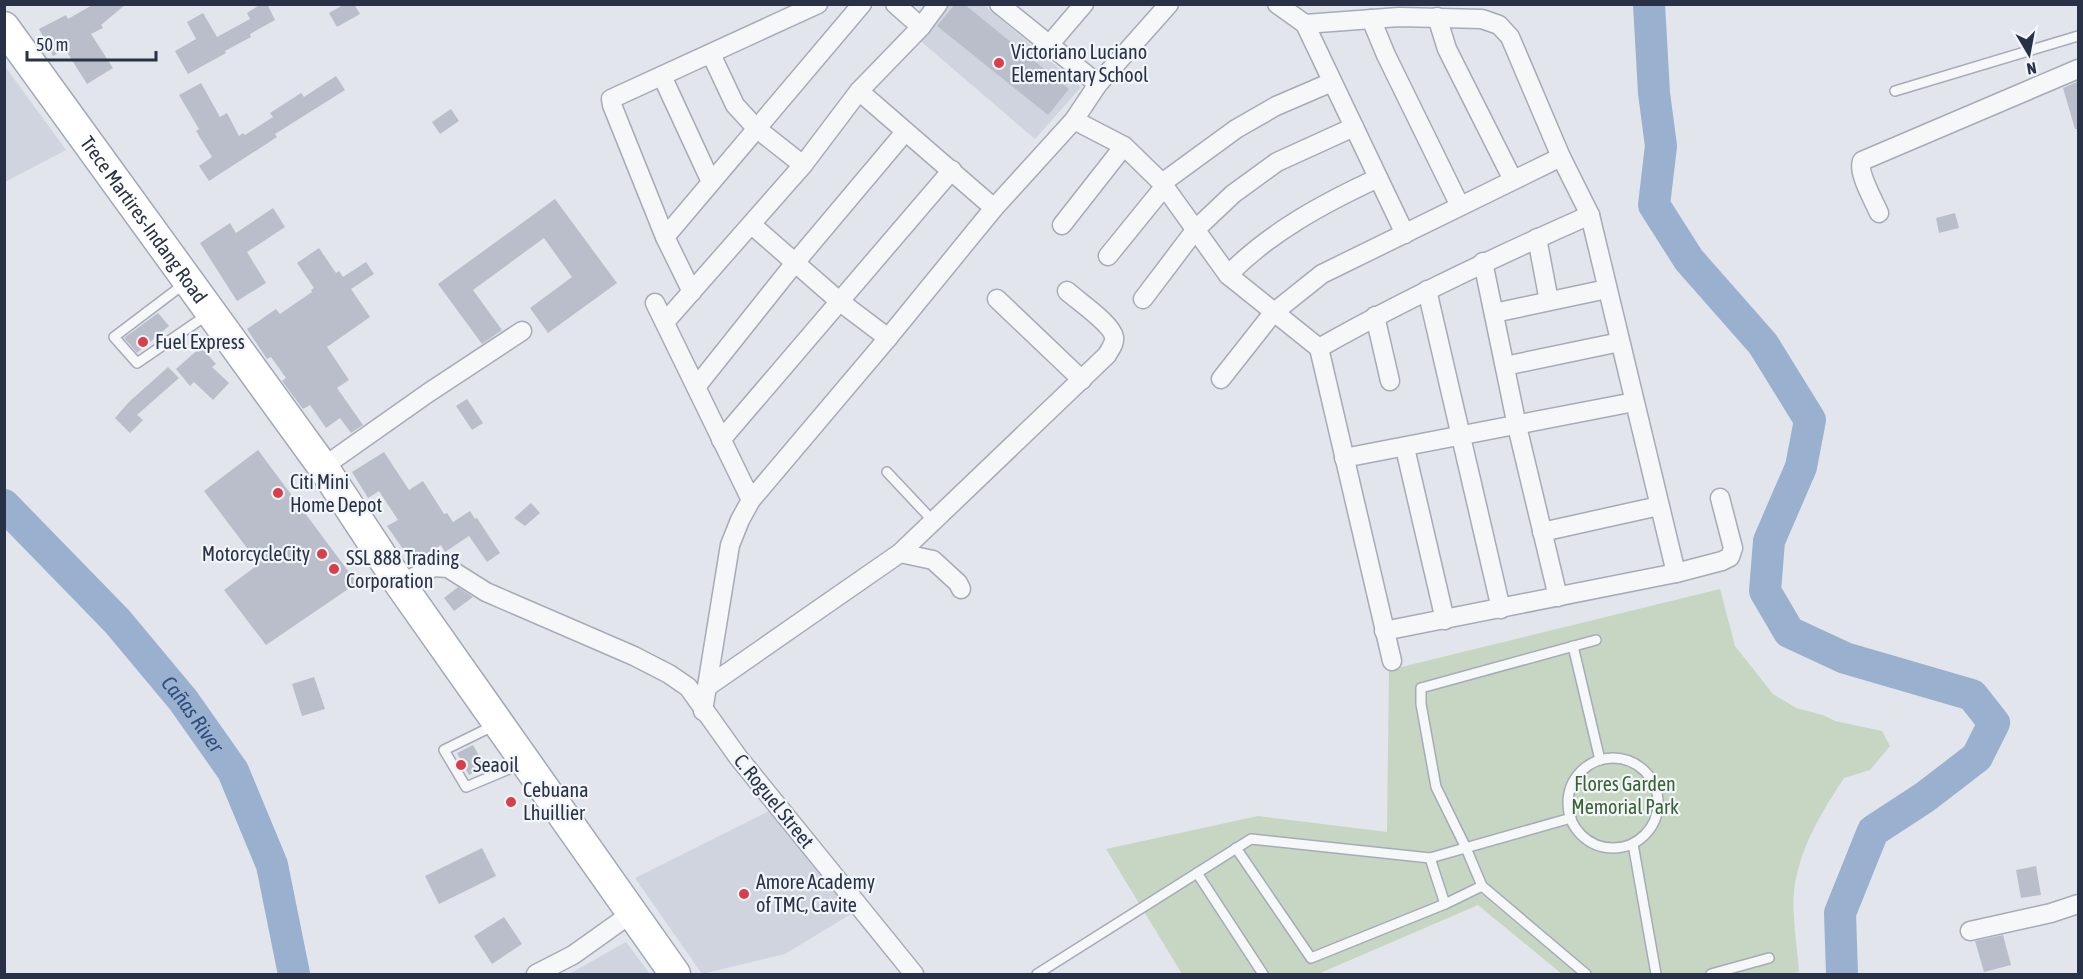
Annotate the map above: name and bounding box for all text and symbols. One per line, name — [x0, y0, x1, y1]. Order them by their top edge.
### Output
scale bar — [27, 24, 156, 62]
north arrow — [1999, 24, 2059, 84]
text: 50 m — [36, 34, 68, 55]
place label: Victoriano Luciano Elementary School — [1011, 40, 1149, 86]
marker: Victoriano Luciano Elementary School — [992, 56, 1006, 70]
text: N — [2025, 59, 2038, 78]
street label: Trece Martires-Indang Road — [76, 131, 212, 307]
place label: Fuel Express — [155, 330, 245, 353]
marker: Fuel Express — [136, 335, 150, 349]
place label: Citi Mini Home Depot — [290, 470, 382, 516]
marker: Citi Mini Home Depot — [271, 486, 285, 500]
place label: MotorcycleCity — [202, 542, 310, 565]
place label: SSL 888 Trading Corporation — [346, 546, 459, 592]
marker: MotorcycleCity — [315, 547, 329, 561]
marker: SSL 888 Trading Corporation — [327, 562, 341, 576]
water label: Cañas River — [157, 671, 230, 757]
street label: C. Roguel Street — [730, 749, 819, 852]
place label: Seaoil — [473, 753, 520, 776]
marker: Seaoil — [454, 758, 468, 772]
park label: Flores Garden Memorial Park — [1571, 772, 1679, 818]
place label: Cebuana Lhuillier — [523, 778, 589, 824]
marker: Cebuana Lhuillier — [504, 795, 518, 809]
place label: Amore Academy of TMC, Cavite — [756, 870, 875, 916]
marker: Amore Academy of TMC, Cavite — [737, 887, 751, 901]

